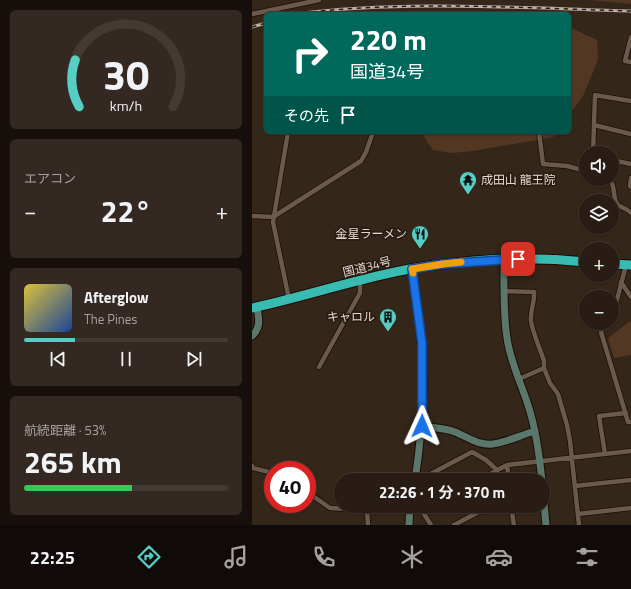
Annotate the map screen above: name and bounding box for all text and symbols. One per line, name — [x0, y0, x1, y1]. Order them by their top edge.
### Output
text: 220 m — [350, 18, 427, 61]
icon: right — [284, 28, 336, 80]
text: 30 — [103, 43, 149, 106]
text: 国道34号 — [350, 58, 424, 85]
text: km/h — [110, 95, 142, 117]
text: その先 — [284, 104, 329, 127]
icon: arrive — [337, 104, 359, 126]
map controls — [579, 146, 619, 330]
button: sound — [579, 146, 619, 186]
text: エアコン — [24, 168, 76, 188]
temple icon: 成田山 龍王院 — [458, 170, 478, 195]
place label: 成田山 龍王院 — [481, 170, 556, 189]
text: 22° — [101, 188, 151, 234]
text: − — [24, 194, 36, 228]
text: + — [216, 194, 228, 228]
button: layers — [579, 194, 619, 234]
place label: 金星ラーメン — [335, 224, 407, 243]
restaurant icon: 金星ラーメン — [410, 224, 430, 249]
pin — [501, 242, 535, 276]
button: + — [579, 242, 619, 282]
icon: arrive — [507, 248, 529, 270]
street label: 国道34号 — [341, 251, 393, 282]
text: Afterglow — [84, 286, 149, 309]
button: − — [579, 290, 619, 330]
place label: キャロル — [327, 307, 375, 326]
building icon: キャロル — [378, 307, 398, 332]
text: The Pines — [84, 309, 137, 329]
icon: previous — [47, 348, 69, 370]
icon: pause — [115, 348, 137, 370]
icon: next — [183, 348, 205, 370]
position arrow — [401, 405, 443, 447]
text: 航続距離 · 53% — [24, 420, 106, 440]
text: 265 km — [24, 439, 122, 485]
speed limit sign: 40 — [264, 461, 316, 513]
text: 22:26 · 1 分 · 370 m — [379, 481, 505, 504]
icon: directions — [135, 543, 163, 571]
icon: music — [222, 543, 250, 571]
icon: phone — [310, 543, 338, 571]
icon: climate — [398, 543, 426, 571]
icon: car — [485, 543, 513, 571]
icon: filters — [573, 543, 601, 571]
text: 22:25 — [30, 544, 75, 571]

